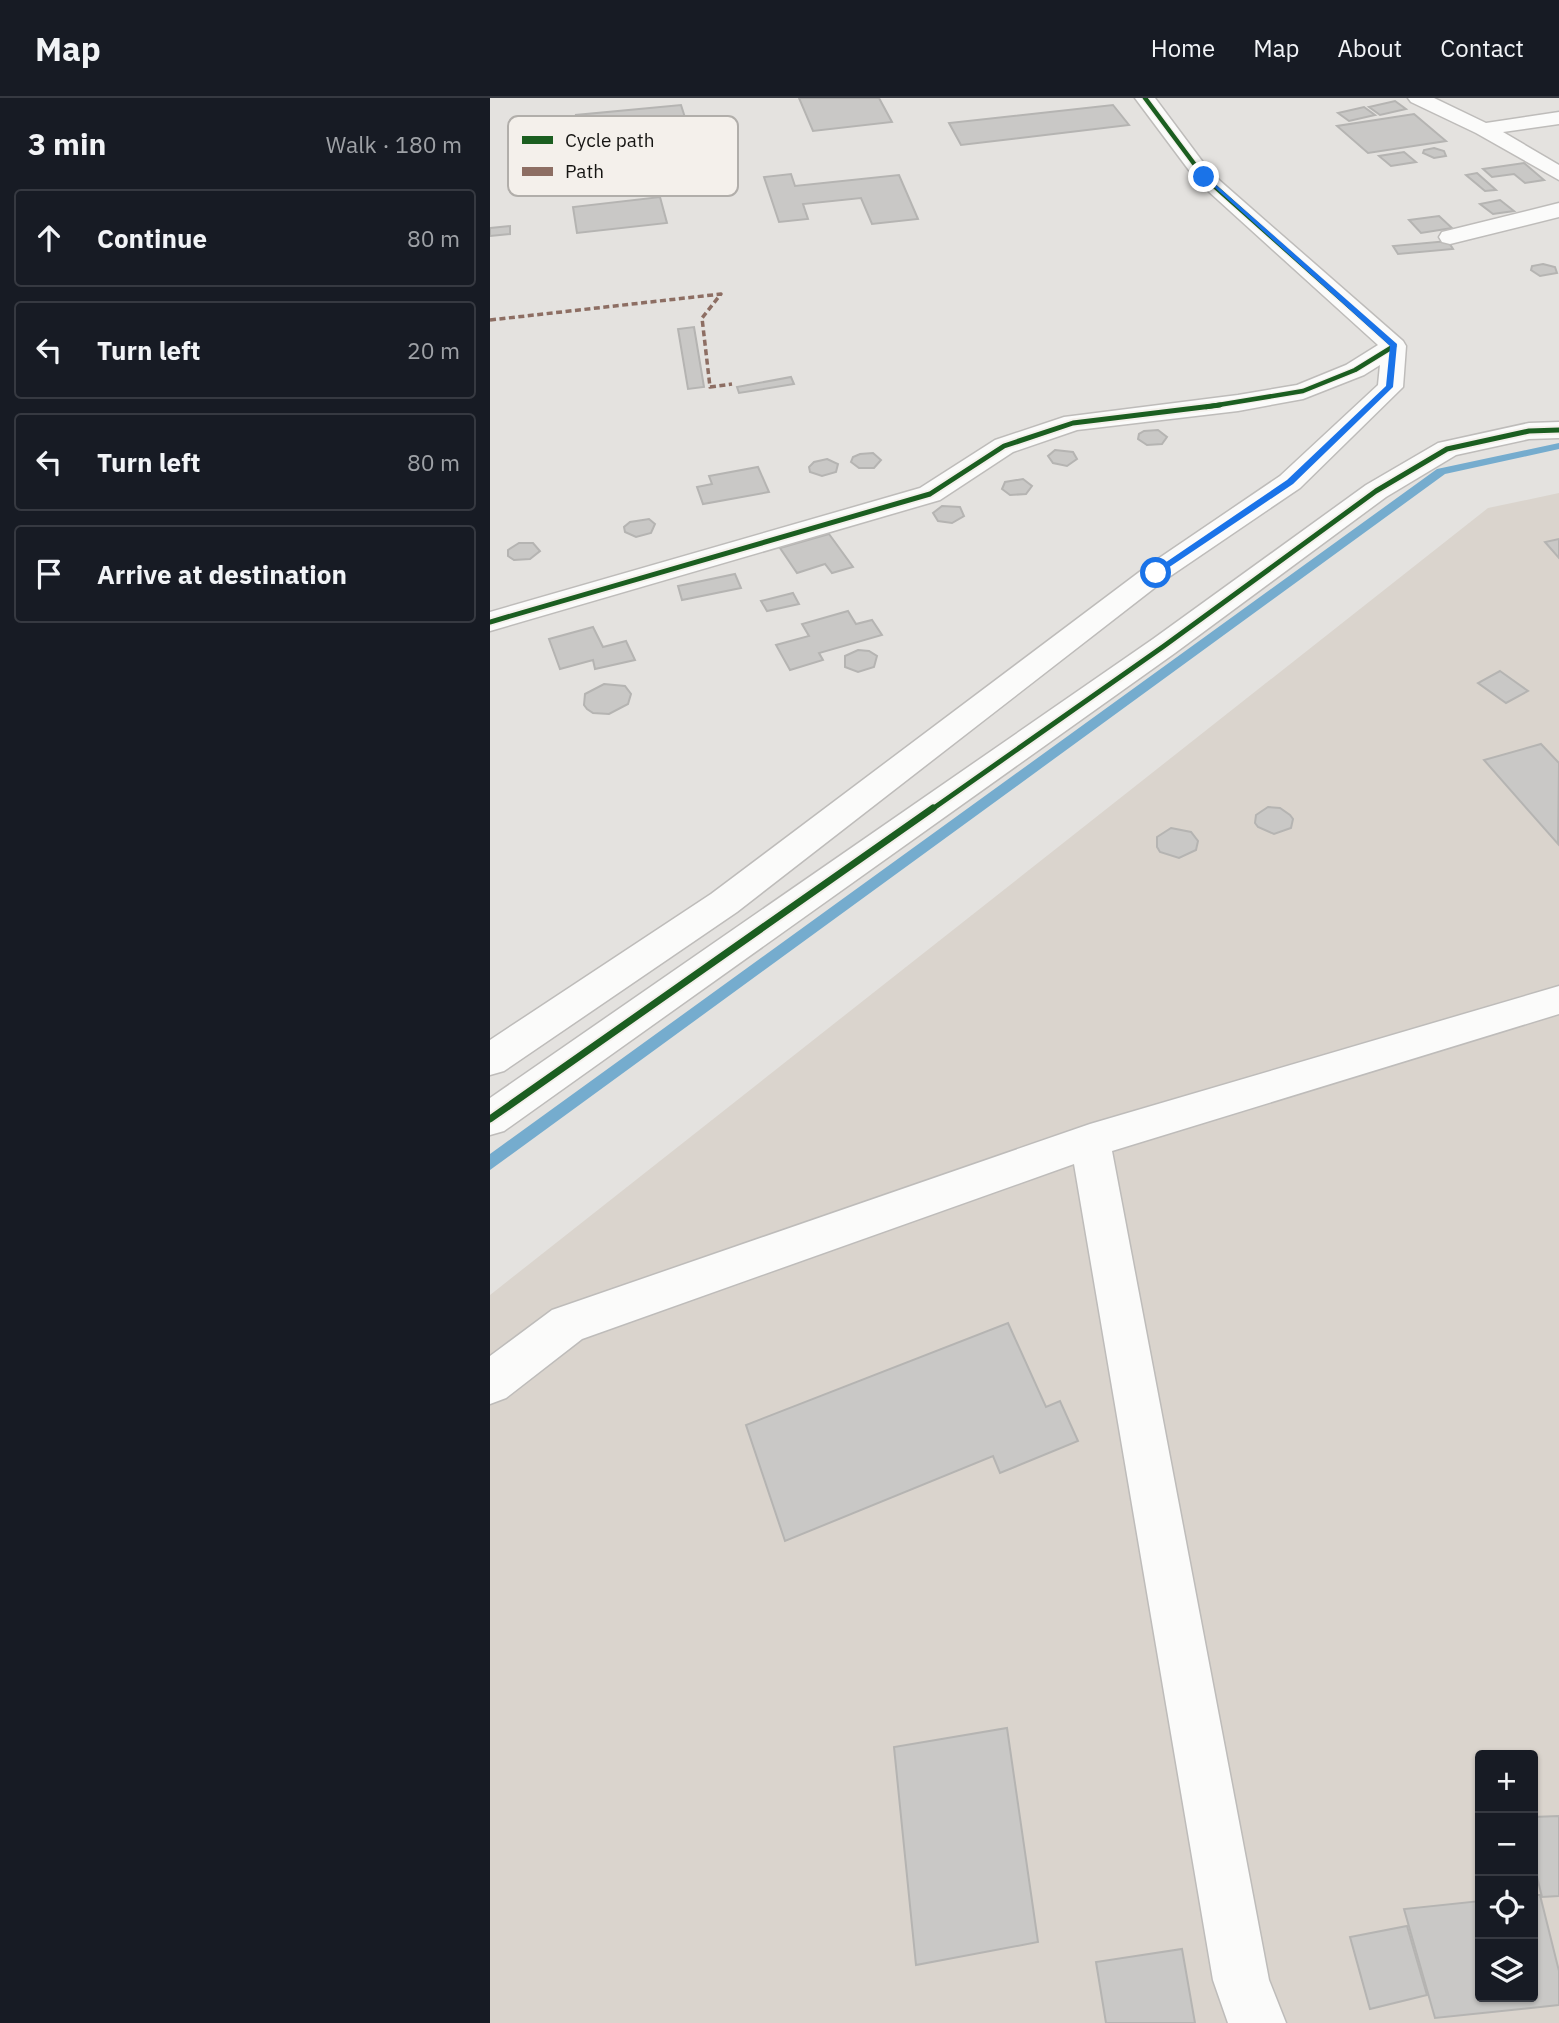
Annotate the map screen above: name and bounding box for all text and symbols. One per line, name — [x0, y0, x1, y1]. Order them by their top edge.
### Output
text: Map — [35, 27, 101, 70]
text: Home — [1151, 32, 1215, 64]
text: Map — [1253, 32, 1299, 64]
text: About — [1337, 32, 1402, 64]
text: Contact — [1440, 32, 1524, 64]
legend — [508, 116, 738, 196]
text: 3 min — [28, 124, 106, 163]
text: Cycle path — [565, 128, 654, 152]
text: Walk · 180 m — [326, 129, 462, 159]
text: Path — [565, 159, 604, 183]
route end — [1188, 161, 1219, 192]
icon: ahead — [30, 219, 68, 257]
text: Continue — [97, 221, 207, 255]
text: 80 m — [407, 223, 460, 253]
icon: left — [30, 331, 68, 369]
text: Turn left — [97, 333, 200, 367]
text: 20 m — [407, 335, 460, 365]
icon: left — [30, 443, 68, 481]
text: Turn left — [97, 445, 200, 479]
text: 80 m — [407, 447, 460, 477]
icon: arrive — [30, 555, 68, 593]
text: Arrive at destination — [97, 557, 347, 591]
route start — [1140, 557, 1171, 588]
map controls — [1475, 1750, 1538, 2002]
button: + — [1475, 1750, 1538, 1813]
button: − — [1475, 1813, 1538, 1876]
button: locate — [1475, 1876, 1538, 1939]
button: layers — [1475, 1939, 1538, 2002]

